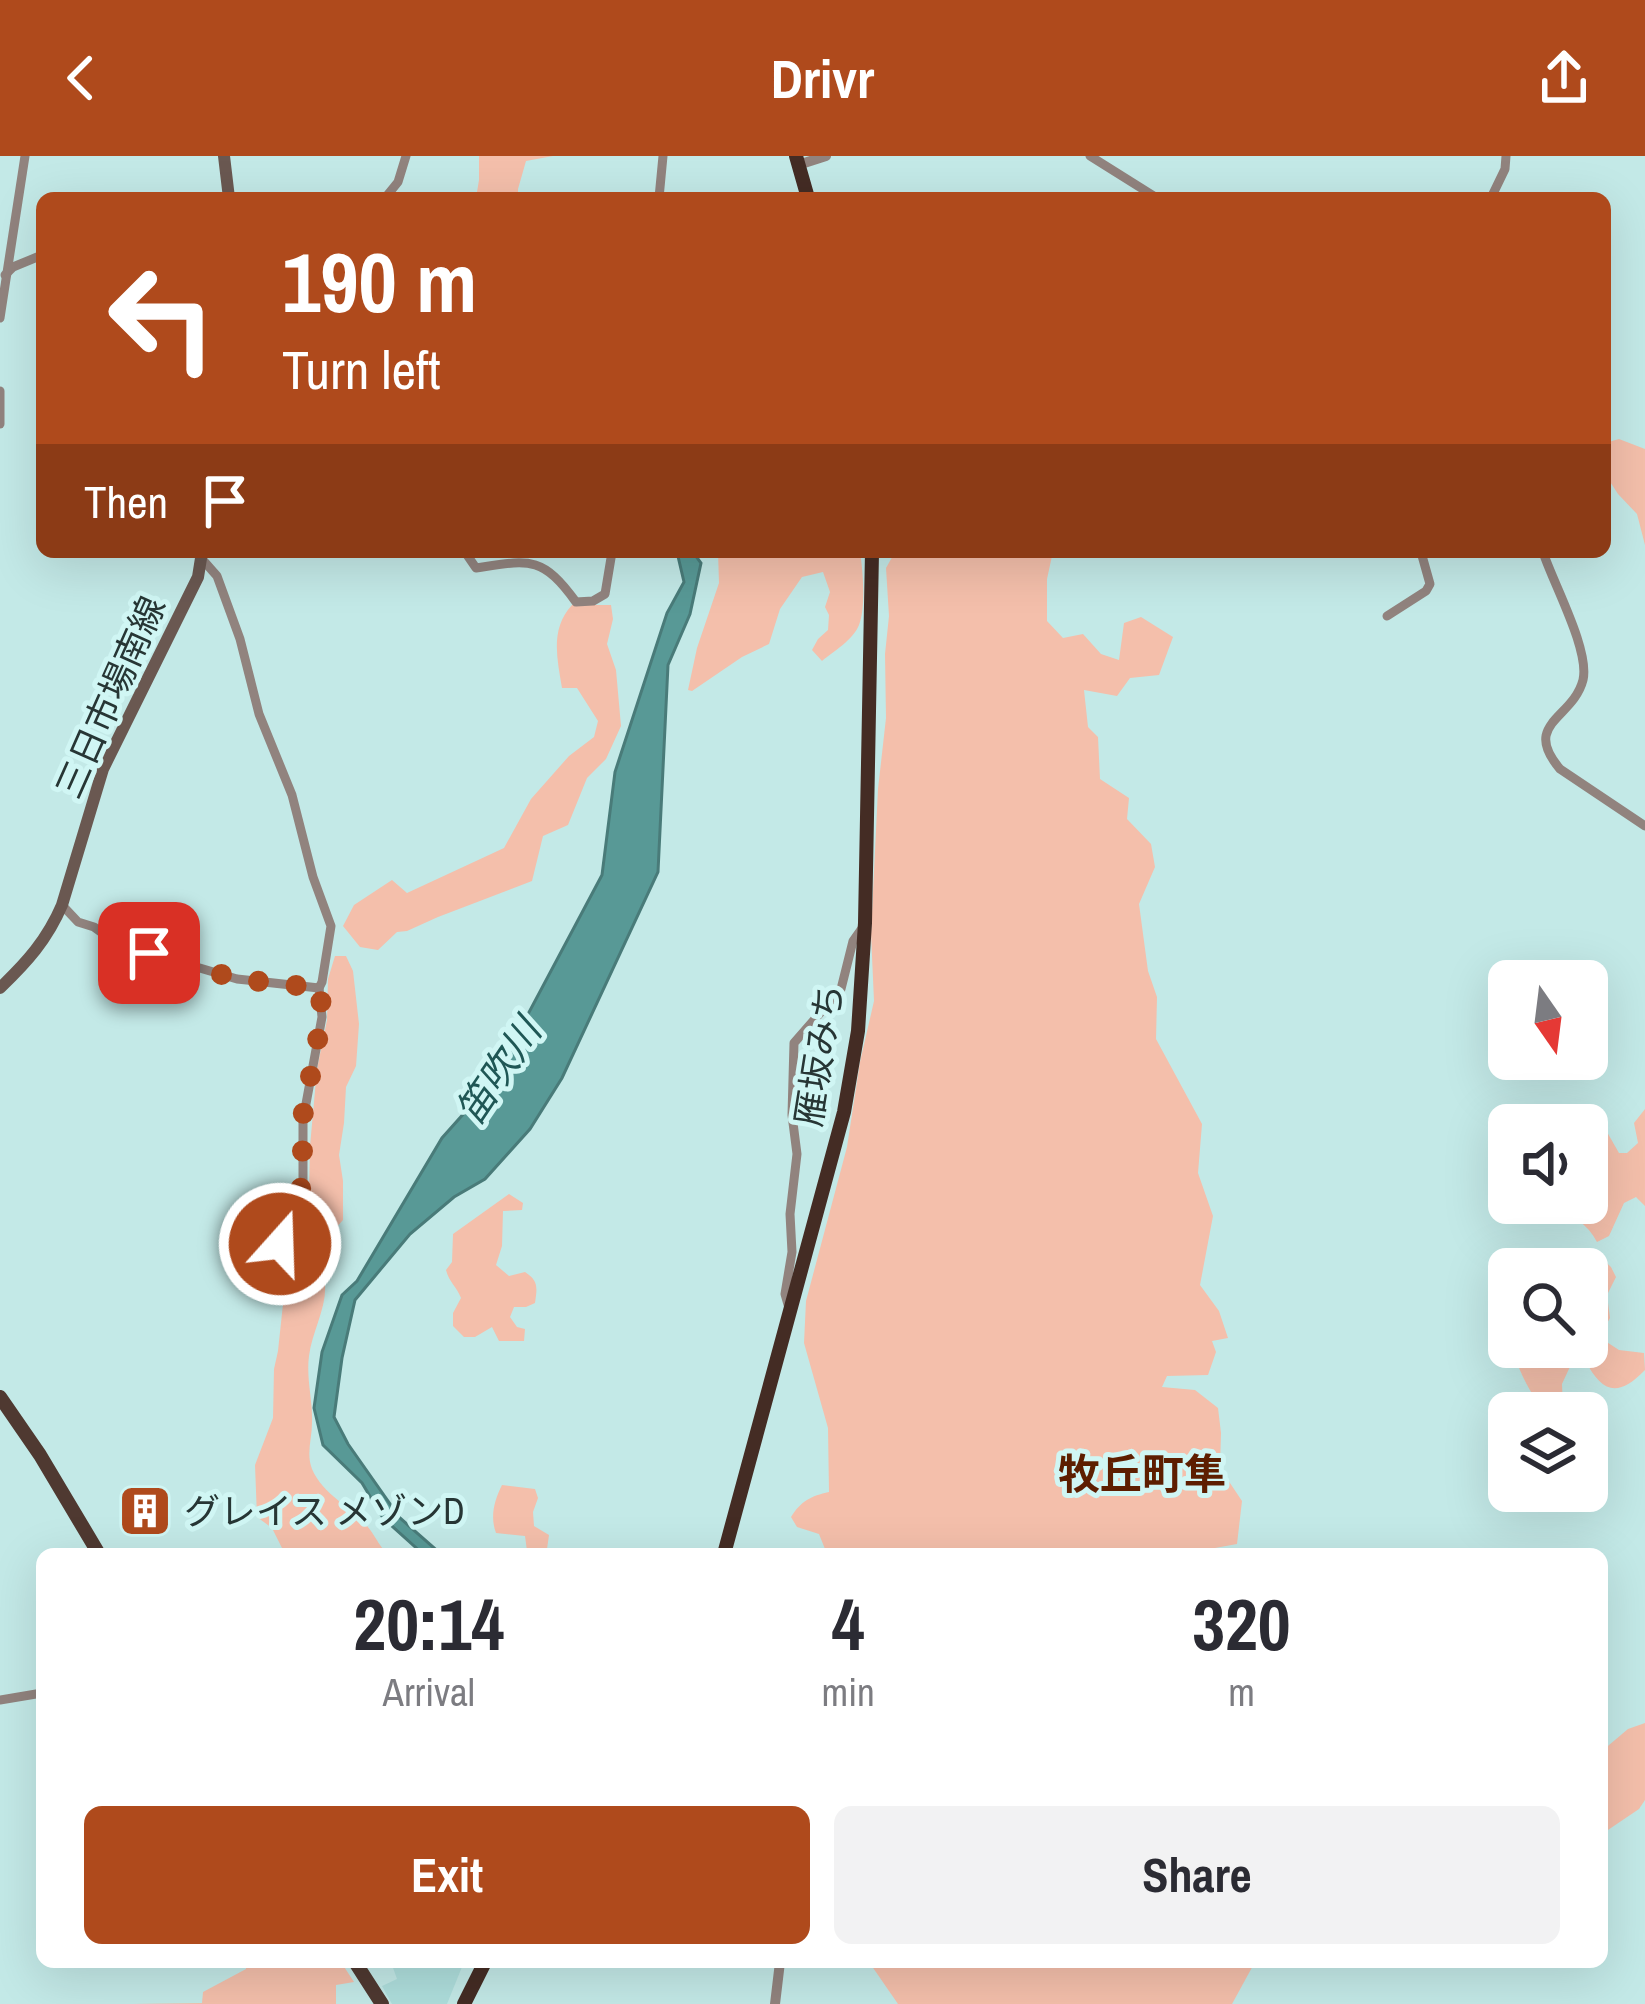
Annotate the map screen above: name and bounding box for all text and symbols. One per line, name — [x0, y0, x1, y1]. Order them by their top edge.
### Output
text: Drivr — [771, 42, 874, 115]
icon: back — [48, 45, 114, 111]
icon: share — [1531, 45, 1597, 111]
text: 190 m — [282, 225, 477, 338]
icon: left — [84, 240, 240, 396]
text: Turn left — [282, 333, 441, 406]
icon: arrive — [192, 468, 258, 534]
text: Then — [84, 471, 168, 532]
street label: 三日市場南線 — [44, 589, 176, 805]
pin — [98, 902, 200, 1004]
icon: arrive — [116, 920, 182, 986]
north arrow — [1488, 960, 1608, 1080]
map controls — [1488, 960, 1608, 1512]
street label: 雁坂みち — [784, 980, 854, 1130]
water label: 笛吹川 — [444, 1005, 555, 1134]
button: sound — [1488, 1104, 1608, 1224]
position arrow — [217, 1181, 343, 1307]
button: search — [1488, 1248, 1608, 1368]
button: layers — [1488, 1392, 1608, 1512]
district label: 牧丘町隼 — [1058, 1446, 1226, 1502]
building icon: グレイス メゾンD — [117, 1483, 173, 1539]
place label: グレイス メゾンD — [184, 1487, 464, 1535]
text: 20:14 — [353, 1575, 504, 1672]
text: 4 — [832, 1575, 865, 1672]
text: 320 — [1192, 1575, 1291, 1672]
text: Arrival — [383, 1666, 475, 1718]
text: min — [822, 1666, 875, 1718]
text: m — [1228, 1666, 1255, 1718]
button: Exit — [84, 1806, 810, 1944]
button: Share — [834, 1806, 1560, 1944]

